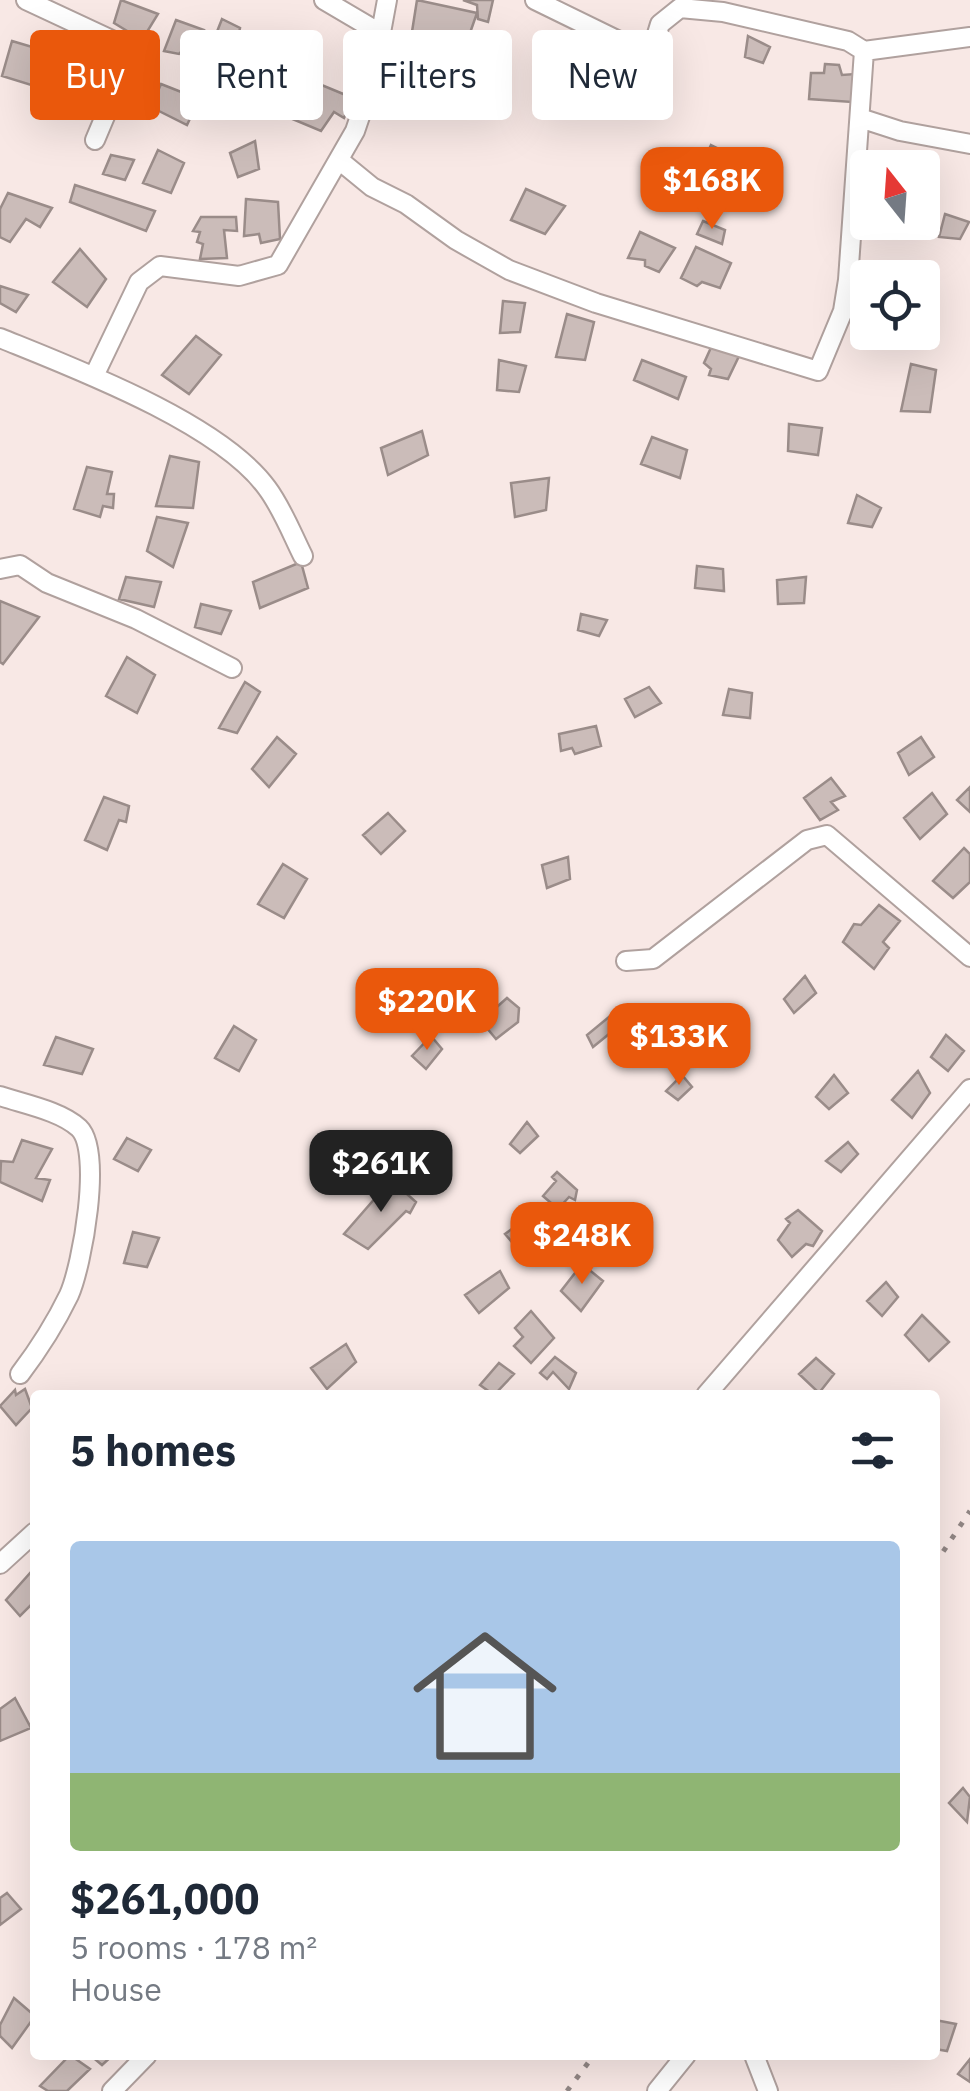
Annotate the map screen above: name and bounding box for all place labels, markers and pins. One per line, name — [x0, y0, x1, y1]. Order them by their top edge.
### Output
pin: $168K — [642, 147, 782, 232]
pin: $220K — [357, 968, 497, 1053]
pin: $133K — [609, 1003, 749, 1088]
pin: $261K — [311, 1130, 451, 1215]
pin: $248K — [512, 1202, 652, 1287]

